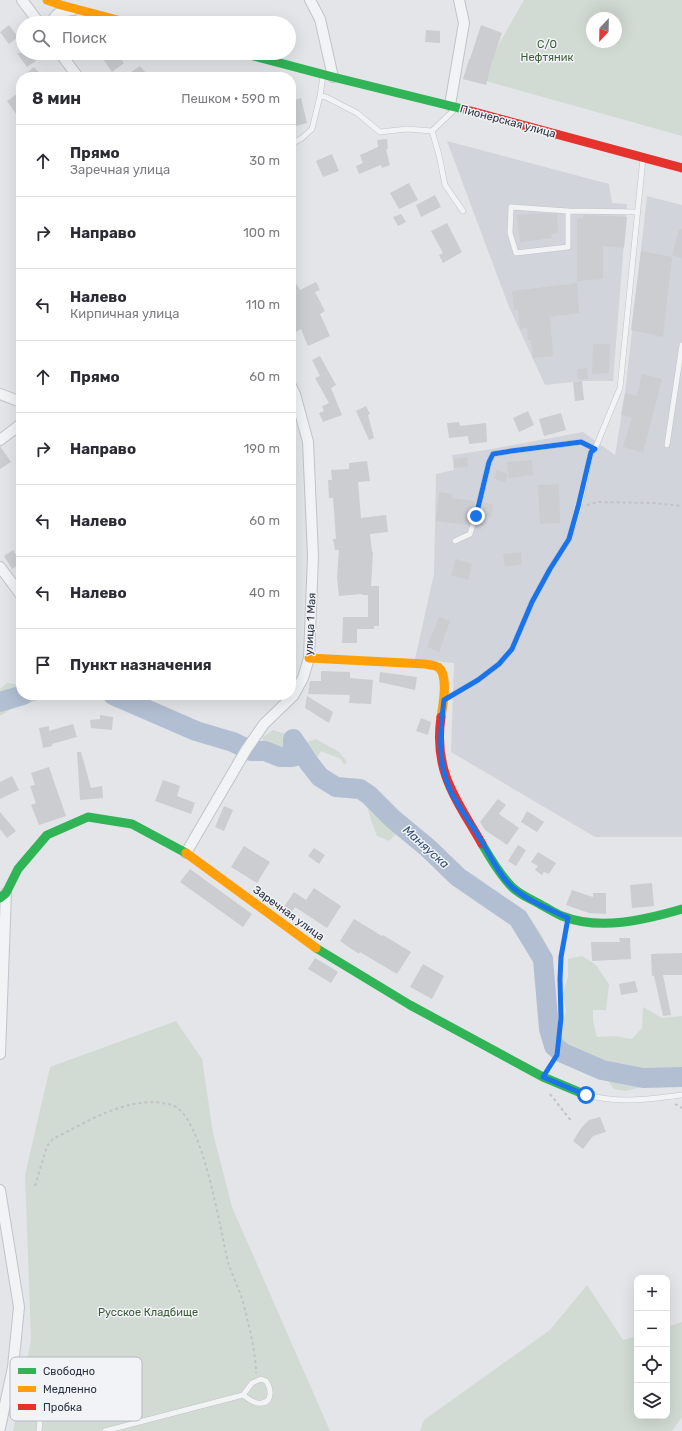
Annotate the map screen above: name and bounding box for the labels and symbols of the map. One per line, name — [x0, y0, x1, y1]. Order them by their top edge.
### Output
north arrow — [586, 12, 622, 48]
park label: С/О Нефтяник — [521, 38, 574, 64]
street label: Пионерская улица — [459, 102, 557, 141]
route end — [467, 507, 485, 525]
street label: улица 1 Мая — [302, 592, 319, 656]
water label: Маняуска — [400, 823, 452, 871]
street label: Заречная улица — [251, 883, 327, 944]
route start — [577, 1086, 595, 1104]
park label: Русское Кладбище — [98, 1306, 198, 1319]
legend — [10, 1357, 142, 1421]
text: Свободно — [43, 1365, 95, 1378]
text: Медленно — [43, 1383, 97, 1396]
text: Пробка — [43, 1401, 82, 1414]

